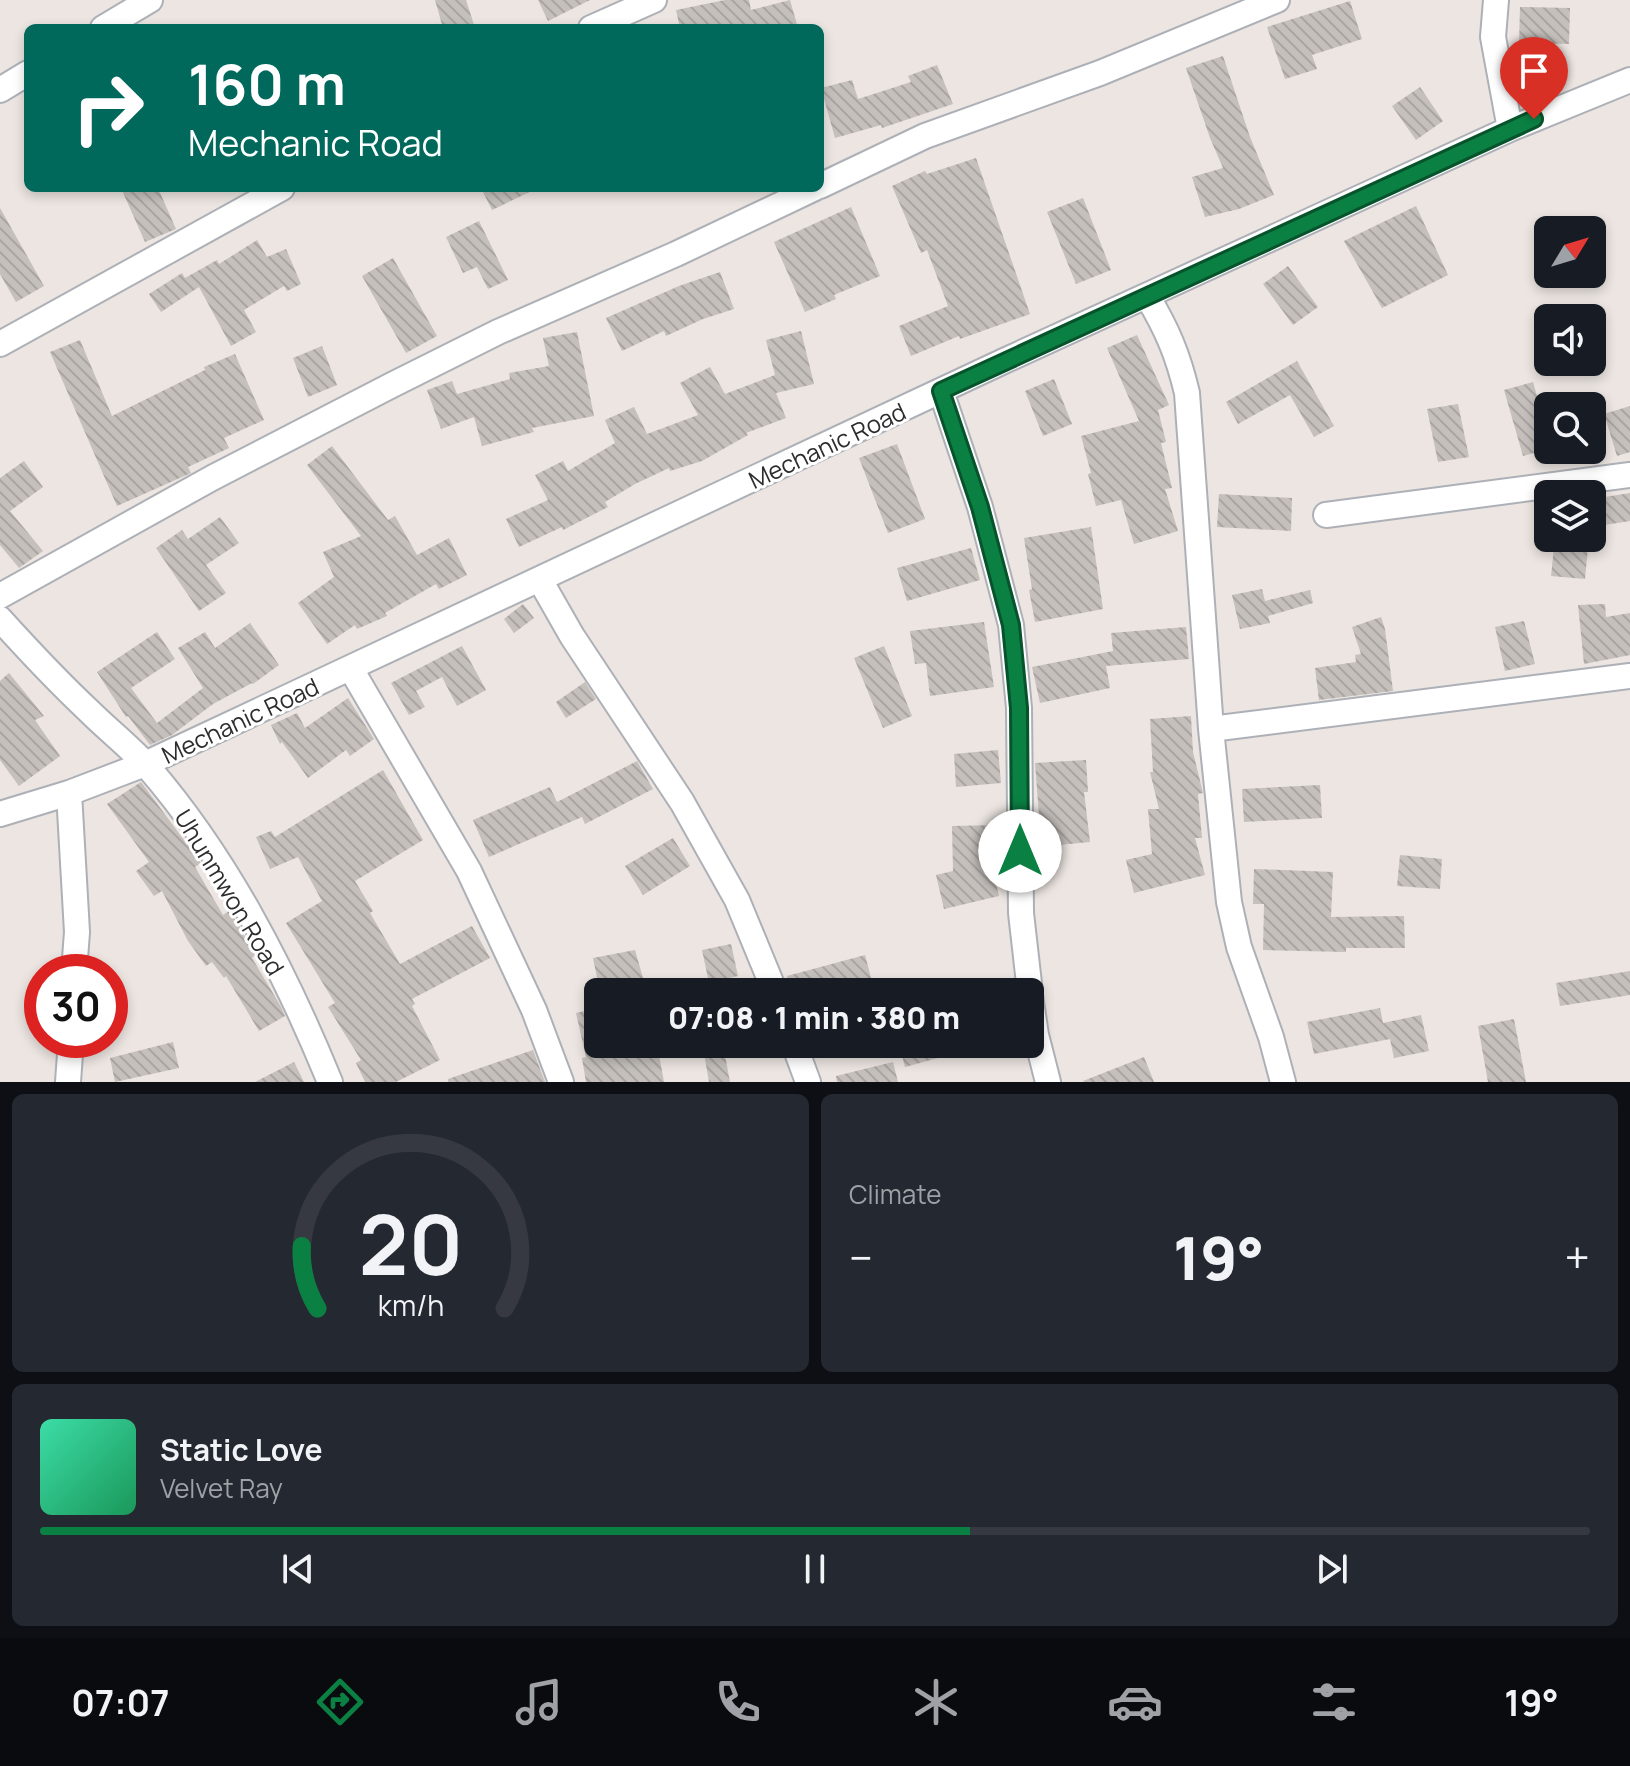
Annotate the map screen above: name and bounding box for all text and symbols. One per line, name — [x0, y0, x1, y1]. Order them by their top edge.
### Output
pin — [1500, 37, 1568, 119]
text: 160 m — [188, 45, 346, 122]
icon: arrive — [1512, 49, 1556, 93]
icon: right — [56, 56, 160, 160]
text: Mechanic Road — [188, 118, 443, 167]
north arrow — [1534, 216, 1606, 288]
map controls — [1534, 216, 1606, 552]
button: sound — [1534, 304, 1606, 376]
button: search — [1534, 392, 1606, 464]
street label: Mechanic Road — [743, 394, 911, 496]
button: layers — [1534, 480, 1606, 552]
street label: Mechanic Road — [156, 669, 324, 771]
street label: Uhunmwon Road — [167, 803, 293, 981]
position arrow — [978, 809, 1062, 893]
speed limit sign: 30 — [24, 954, 128, 1058]
text: 07:08 · 1 min · 380 m — [668, 997, 960, 1038]
text: Climate — [849, 1176, 941, 1212]
text: 20 — [358, 1186, 463, 1300]
text: 19° — [1173, 1216, 1264, 1298]
text: − — [849, 1227, 873, 1287]
text: + — [1565, 1227, 1590, 1287]
text: km/h — [377, 1286, 444, 1325]
text: Static Love — [160, 1429, 323, 1470]
text: Velvet Ray — [160, 1470, 283, 1506]
icon: previous — [276, 1547, 320, 1591]
icon: pause — [793, 1547, 837, 1591]
icon: next — [1310, 1547, 1354, 1591]
icon: directions — [312, 1674, 368, 1730]
icon: music — [511, 1674, 567, 1730]
icon: phone — [710, 1674, 766, 1730]
icon: climate — [908, 1674, 964, 1730]
icon: car — [1107, 1674, 1163, 1730]
icon: filters — [1306, 1674, 1362, 1730]
text: 07:07 — [71, 1678, 169, 1727]
text: 19° — [1504, 1678, 1559, 1727]

